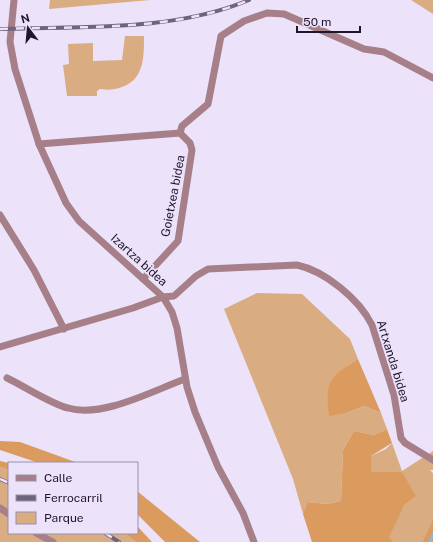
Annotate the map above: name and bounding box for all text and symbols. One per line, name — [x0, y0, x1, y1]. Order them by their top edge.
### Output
north arrow — [8, 8, 48, 48]
scale bar — [297, 8, 360, 34]
text: N — [19, 11, 31, 25]
text: 50 m — [303, 15, 331, 29]
street label: Goietxea bidea — [158, 154, 188, 238]
street label: Izartza bidea — [108, 231, 170, 289]
street label: Artxanda bidea — [374, 318, 412, 404]
legend — [8, 462, 138, 534]
text: Calle — [44, 471, 73, 485]
text: Ferrocarril — [44, 491, 103, 505]
text: Parque — [44, 511, 84, 525]

